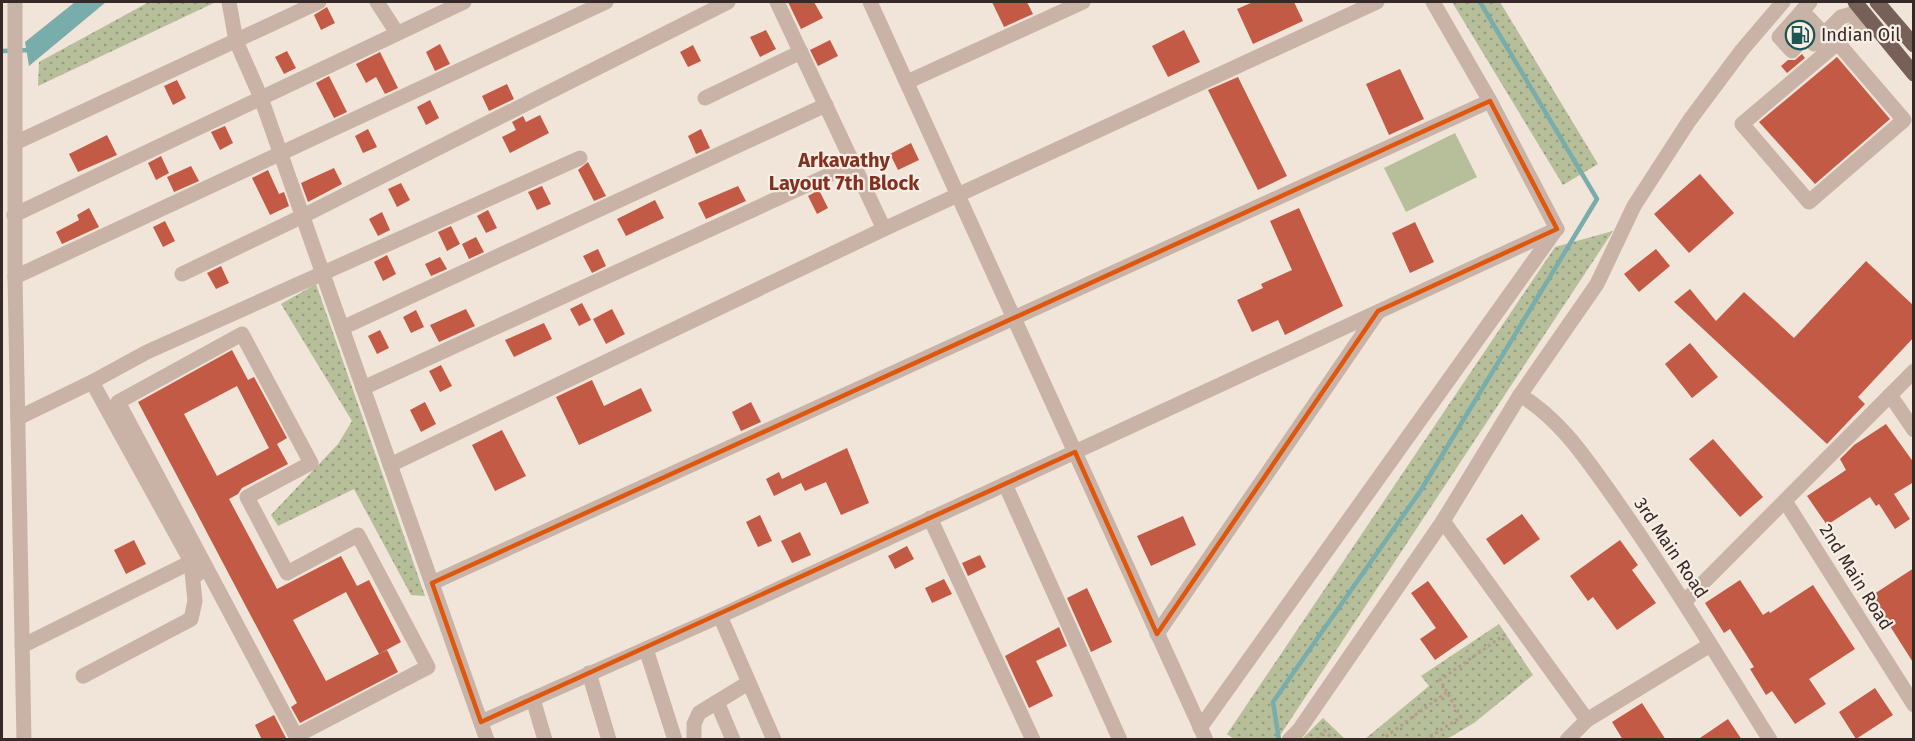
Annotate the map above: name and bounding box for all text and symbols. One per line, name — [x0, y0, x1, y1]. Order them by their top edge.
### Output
fuel station icon: Indian Oil — [1784, 19, 1816, 51]
place label: Indian Oil — [1821, 24, 1901, 46]
district label: Arkavathy Layout 7th Block — [769, 148, 920, 195]
street label: 3rd Main Road — [1629, 494, 1713, 602]
street label: 2nd Main Road — [1815, 520, 1897, 634]

